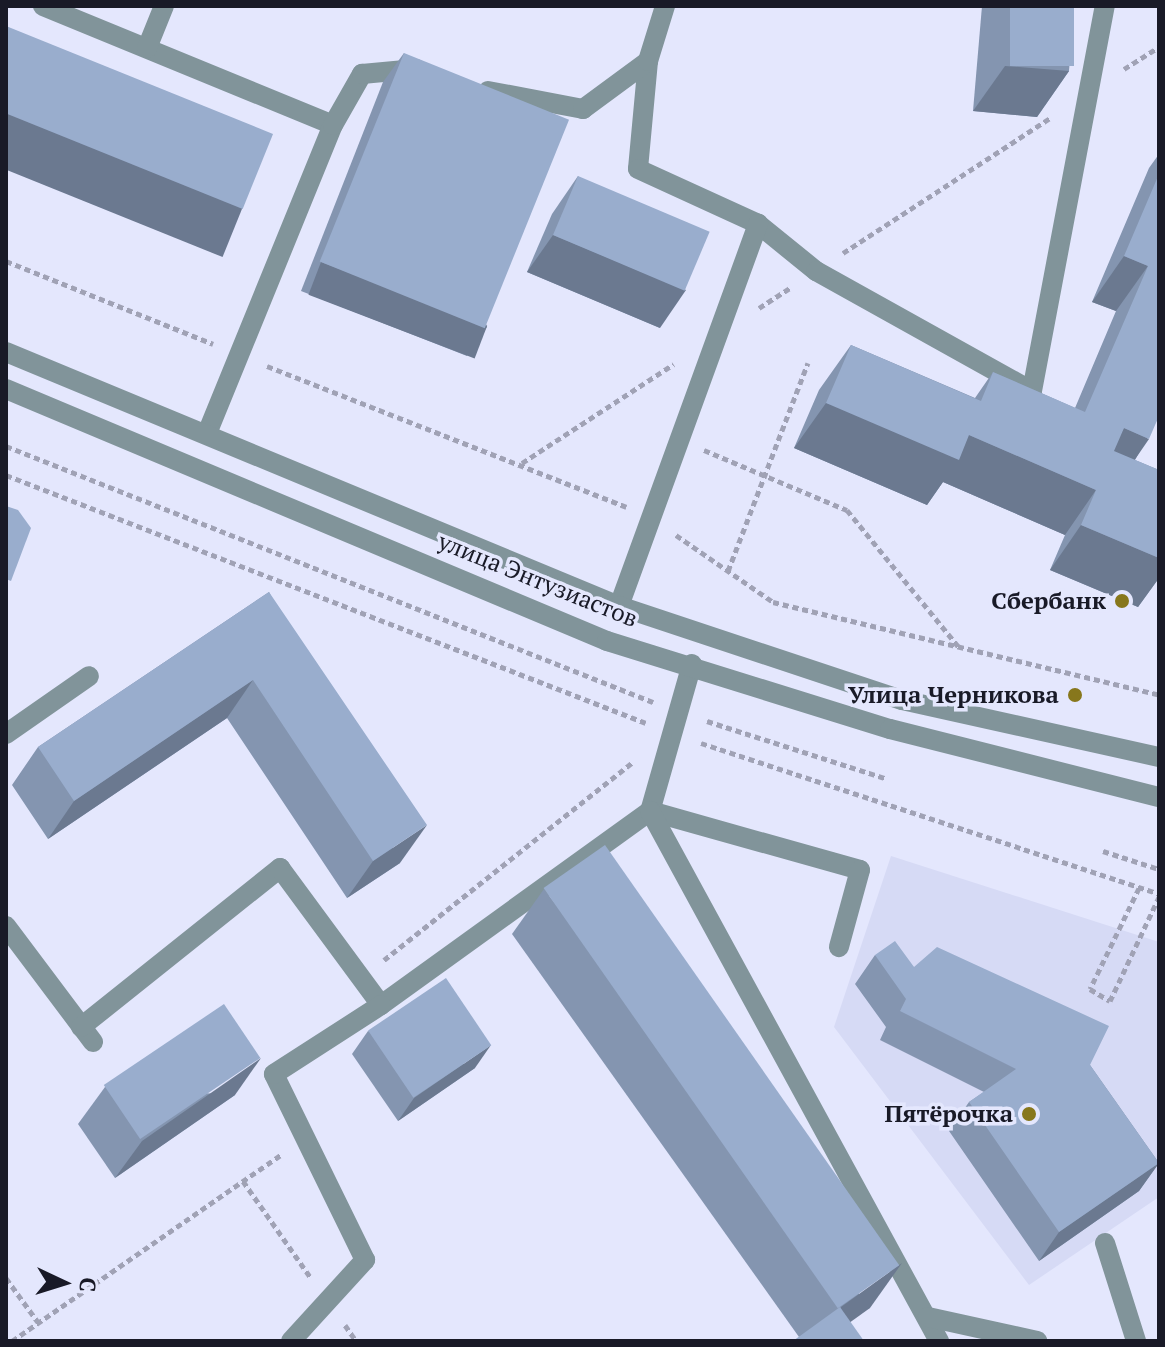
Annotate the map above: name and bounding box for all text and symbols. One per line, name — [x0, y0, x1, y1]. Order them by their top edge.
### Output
street label: улица Энтузиастов — [434, 527, 642, 633]
place label: Сбербанк — [991, 587, 1106, 615]
marker: Сбербанк — [1113, 592, 1131, 610]
place label: Улица Черникова — [848, 681, 1059, 709]
marker: Улица Черникова — [1066, 686, 1084, 704]
place label: Пятёрочка — [884, 1100, 1013, 1128]
marker: Пятёрочка — [1020, 1105, 1038, 1123]
north arrow — [24, 1243, 104, 1323]
text: С — [73, 1277, 103, 1293]

